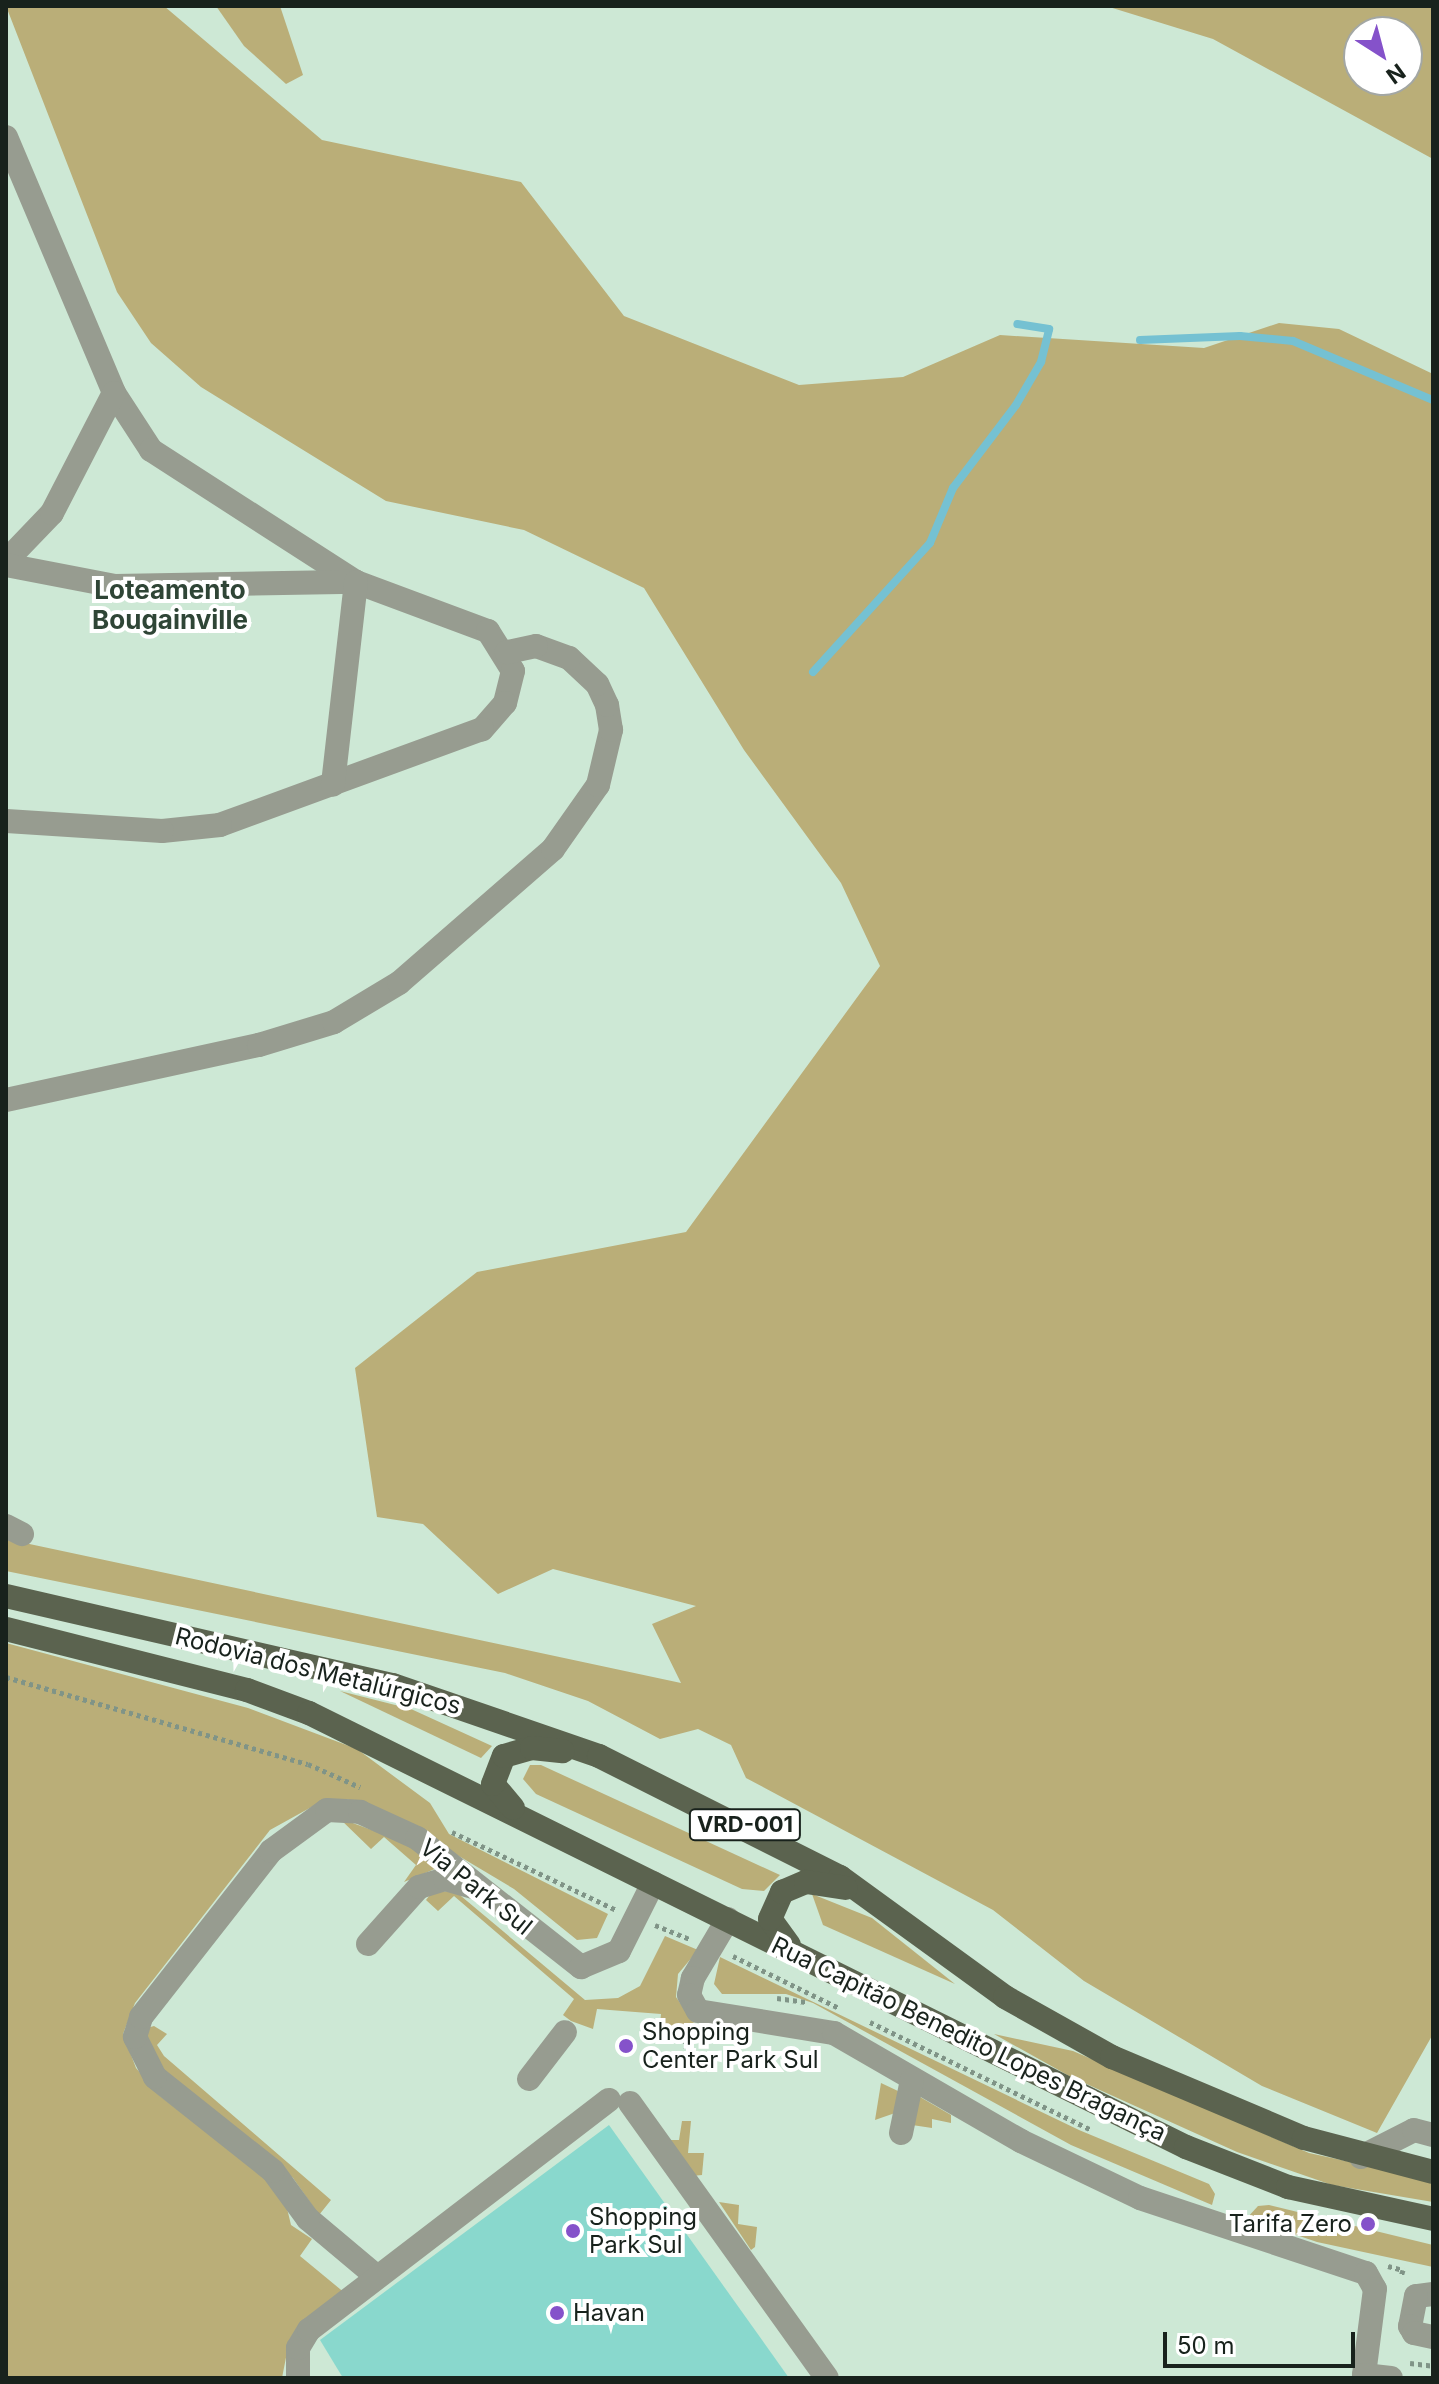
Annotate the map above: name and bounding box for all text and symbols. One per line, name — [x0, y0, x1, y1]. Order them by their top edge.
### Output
north arrow — [1343, 16, 1423, 96]
text: N — [1382, 58, 1410, 89]
district label: Loteamento Bougainville — [92, 574, 248, 636]
street label: Rodovia dos Metalúrgicos — [172, 1622, 464, 1720]
road number: VRD-001 — [687, 1807, 803, 1843]
street label: Via Park Sul — [414, 1833, 538, 1941]
street label: Rua Capitão Benedito Lopes Bragança — [767, 1931, 1171, 2147]
place label: Shopping Center Park Sul — [642, 2018, 819, 2074]
marker: Shopping Center Park Sul — [617, 2037, 635, 2055]
place label: Shopping Park Sul — [589, 2203, 697, 2259]
place label: Tarifa Zero — [1229, 2210, 1352, 2238]
marker: Tarifa Zero — [1359, 2215, 1377, 2233]
marker: Shopping Park Sul — [564, 2222, 582, 2240]
place label: Havan — [573, 2299, 645, 2327]
marker: Havan — [548, 2304, 566, 2322]
scale bar — [1167, 2316, 1359, 2366]
text: 50 m — [1177, 2331, 1235, 2360]

